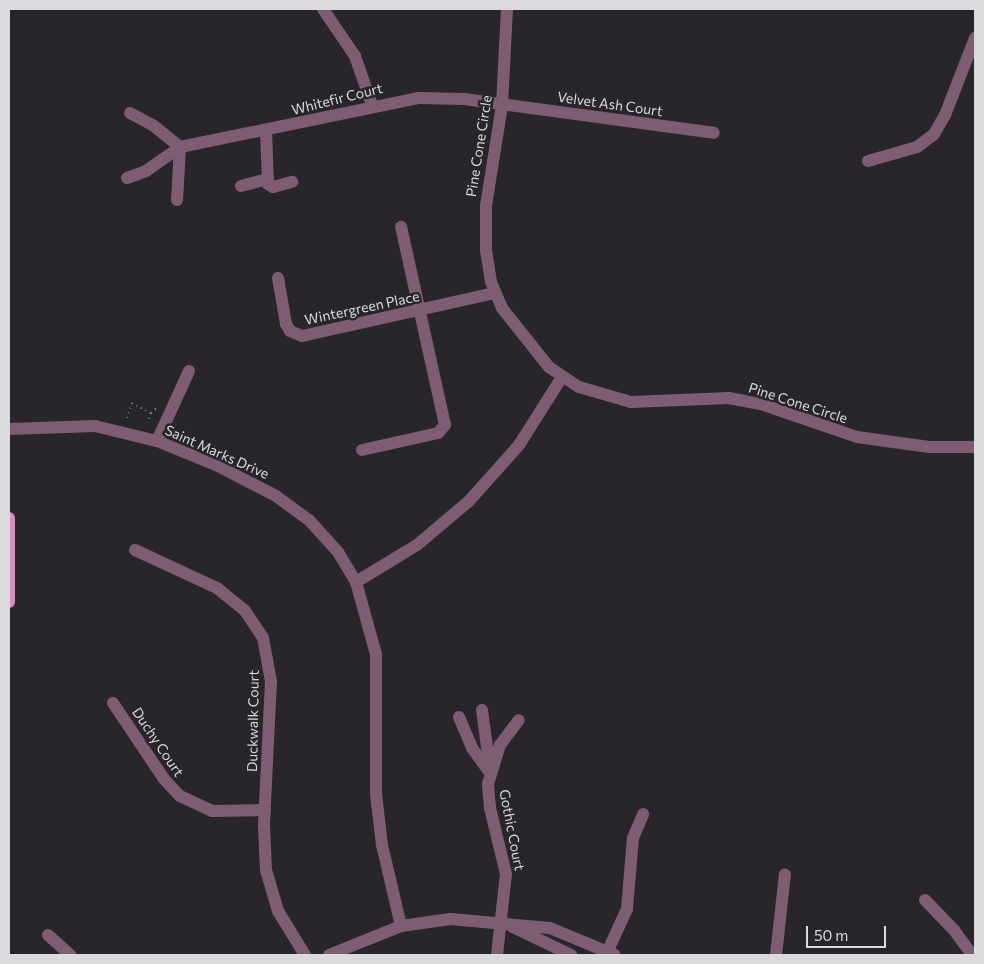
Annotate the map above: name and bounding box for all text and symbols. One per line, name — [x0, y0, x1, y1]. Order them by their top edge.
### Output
street label: Whitefir Court — [290, 80, 384, 118]
street label: Velvet Ash Court — [556, 88, 664, 120]
street label: Pine Cone Circle — [463, 94, 495, 198]
street label: Wintergreen Place — [303, 288, 421, 328]
street label: Pine Cone Circle — [746, 379, 850, 427]
street label: Saint Marks Drive — [162, 422, 272, 482]
street label: Duckwalk Court — [244, 670, 262, 772]
street label: Duchy Court — [129, 704, 187, 780]
street label: Gothic Court — [496, 788, 528, 872]
scale bar — [809, 916, 889, 948]
text: 50 m — [814, 926, 848, 944]

